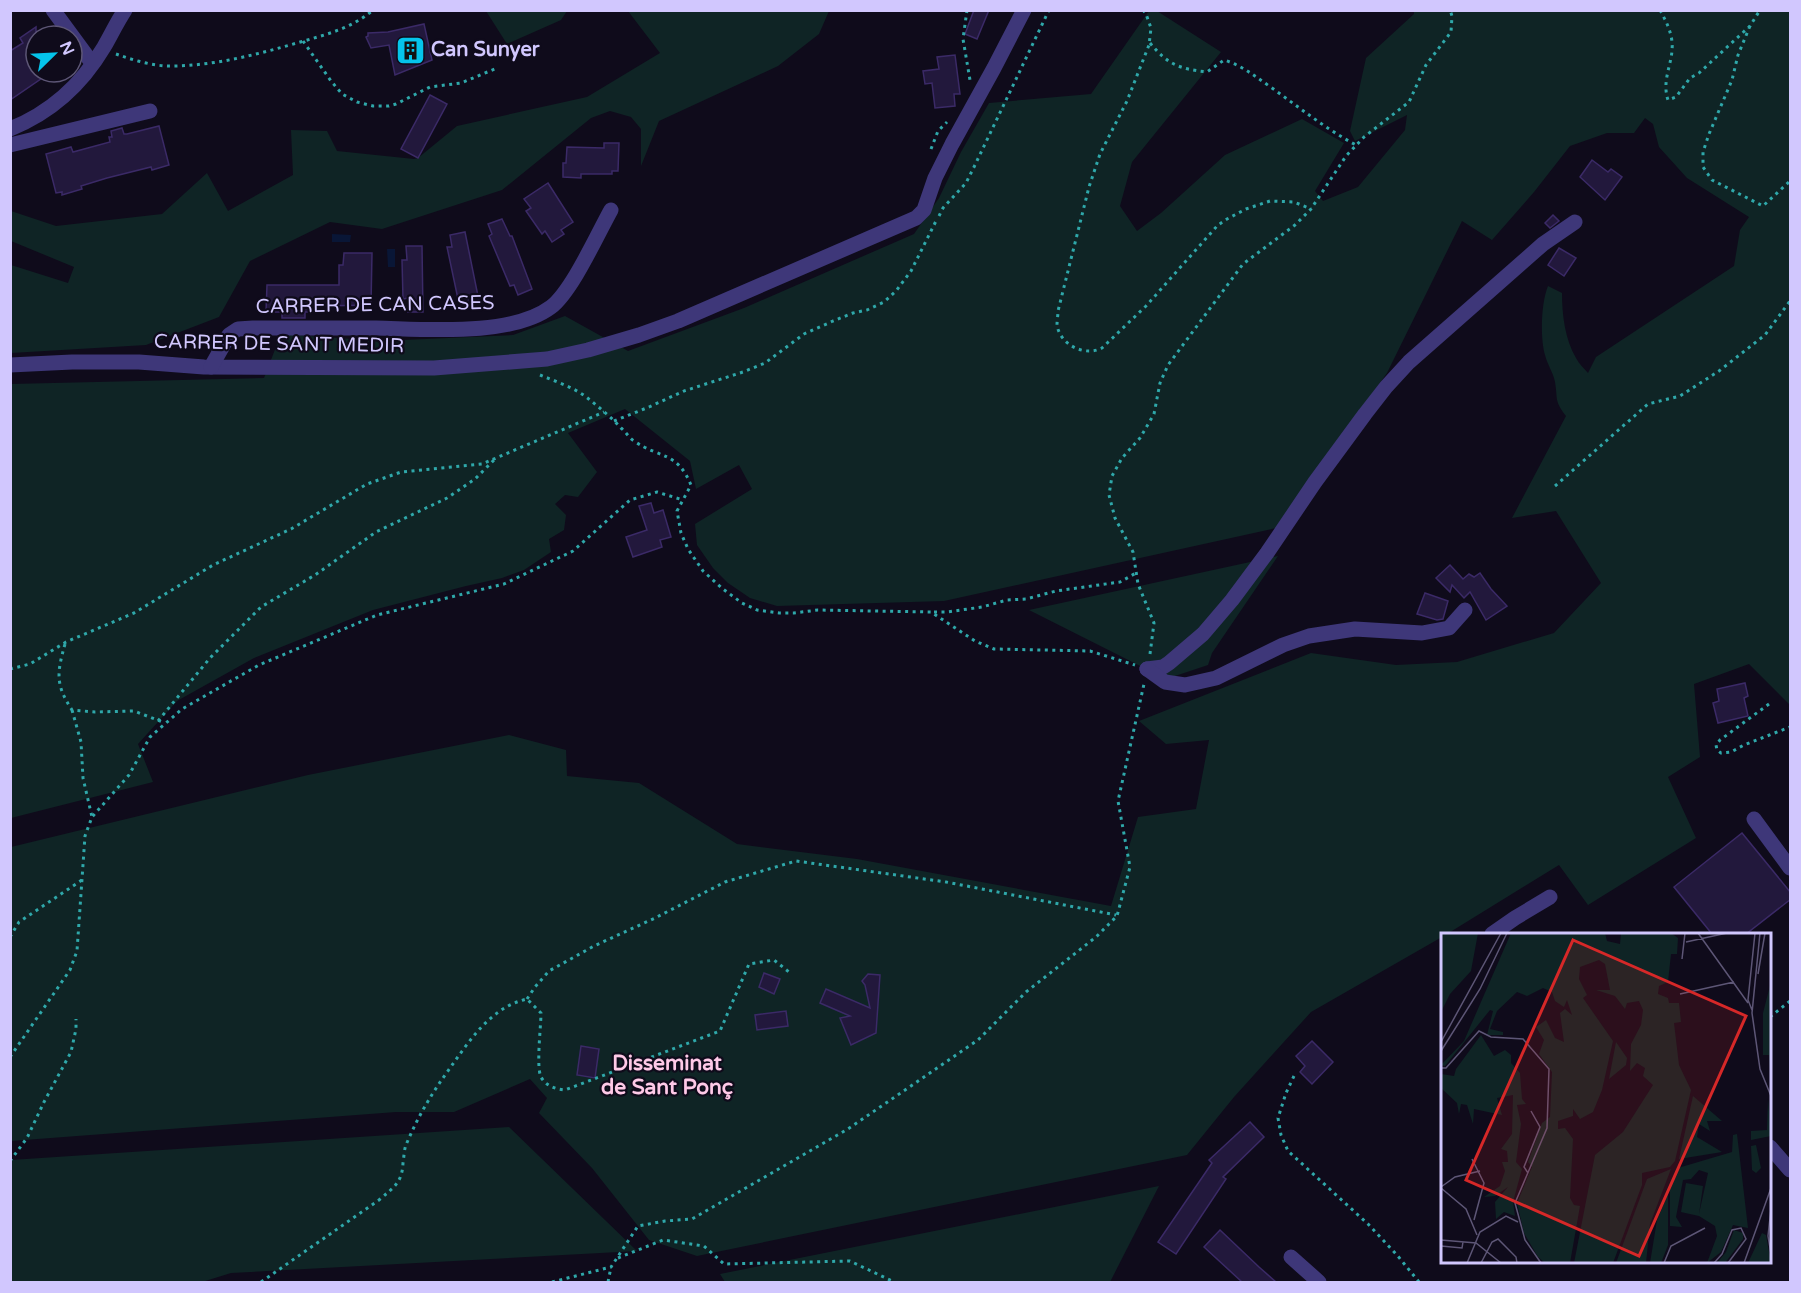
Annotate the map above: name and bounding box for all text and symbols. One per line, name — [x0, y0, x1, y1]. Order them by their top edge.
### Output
north arrow — [24, 24, 84, 84]
building icon: Can Sunyer — [394, 34, 426, 66]
text: N — [55, 38, 79, 58]
place label: Can Sunyer — [431, 38, 540, 62]
street label: CARRER DE CAN CASES — [255, 291, 495, 319]
street label: CARRER DE SANT MEDIR — [154, 330, 404, 358]
inset map — [1441, 933, 1771, 1263]
district label: Disseminat de Sant Ponç — [601, 1051, 733, 1100]

